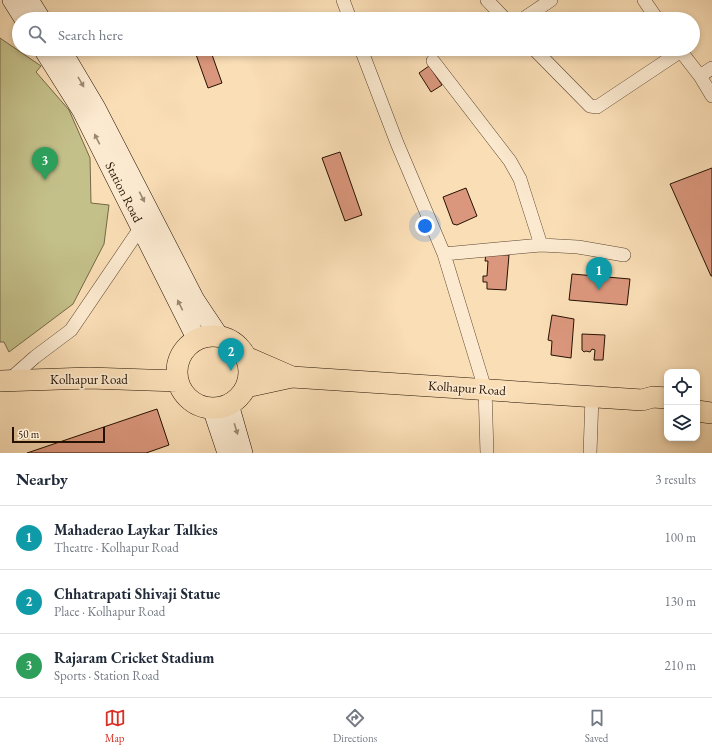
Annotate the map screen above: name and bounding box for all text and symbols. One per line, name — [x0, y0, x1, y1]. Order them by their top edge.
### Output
search box — [12, 12, 700, 56]
icon: search — [26, 23, 48, 45]
text: Search here — [58, 25, 123, 44]
one-way arrow — [78, 76, 85, 88]
one-way arrow — [93, 133, 100, 144]
pin: 3 — [32, 147, 58, 180]
street label: Station Road — [102, 159, 147, 225]
one-way arrow — [139, 191, 145, 203]
your location — [415, 216, 435, 236]
pin: 1 — [586, 257, 612, 290]
one-way arrow — [177, 299, 183, 311]
pin: 2 — [218, 338, 244, 371]
map controls — [664, 369, 700, 441]
button: locate — [664, 369, 700, 405]
street label: Kolhapur Road — [50, 371, 128, 388]
street label: Kolhapur Road — [428, 377, 507, 399]
button: layers — [664, 405, 700, 441]
one-way arrow — [233, 423, 239, 435]
scale bar — [12, 425, 105, 444]
text: 50 m — [18, 427, 39, 441]
text: Nearby — [16, 468, 68, 490]
text: 3 results — [655, 471, 696, 488]
text: Mahaderao Laykar Talkies — [54, 520, 218, 539]
text: 1 — [26, 529, 32, 546]
text: 100 m — [665, 529, 696, 546]
text: Theatre · Kolhapur Road — [54, 539, 179, 556]
text: Chhatrapati Shivaji Statue — [54, 584, 220, 603]
text: 2 — [26, 593, 32, 610]
text: 130 m — [665, 593, 696, 610]
text: Place · Kolhapur Road — [54, 603, 165, 620]
text: Rajaram Cricket Stadium — [54, 648, 214, 667]
text: 3 — [26, 657, 32, 674]
text: 210 m — [665, 657, 696, 674]
text: Sports · Station Road — [54, 667, 159, 684]
tab: Map — [104, 707, 126, 745]
tab: Directions — [333, 707, 377, 745]
tab: Saved — [585, 707, 608, 745]

